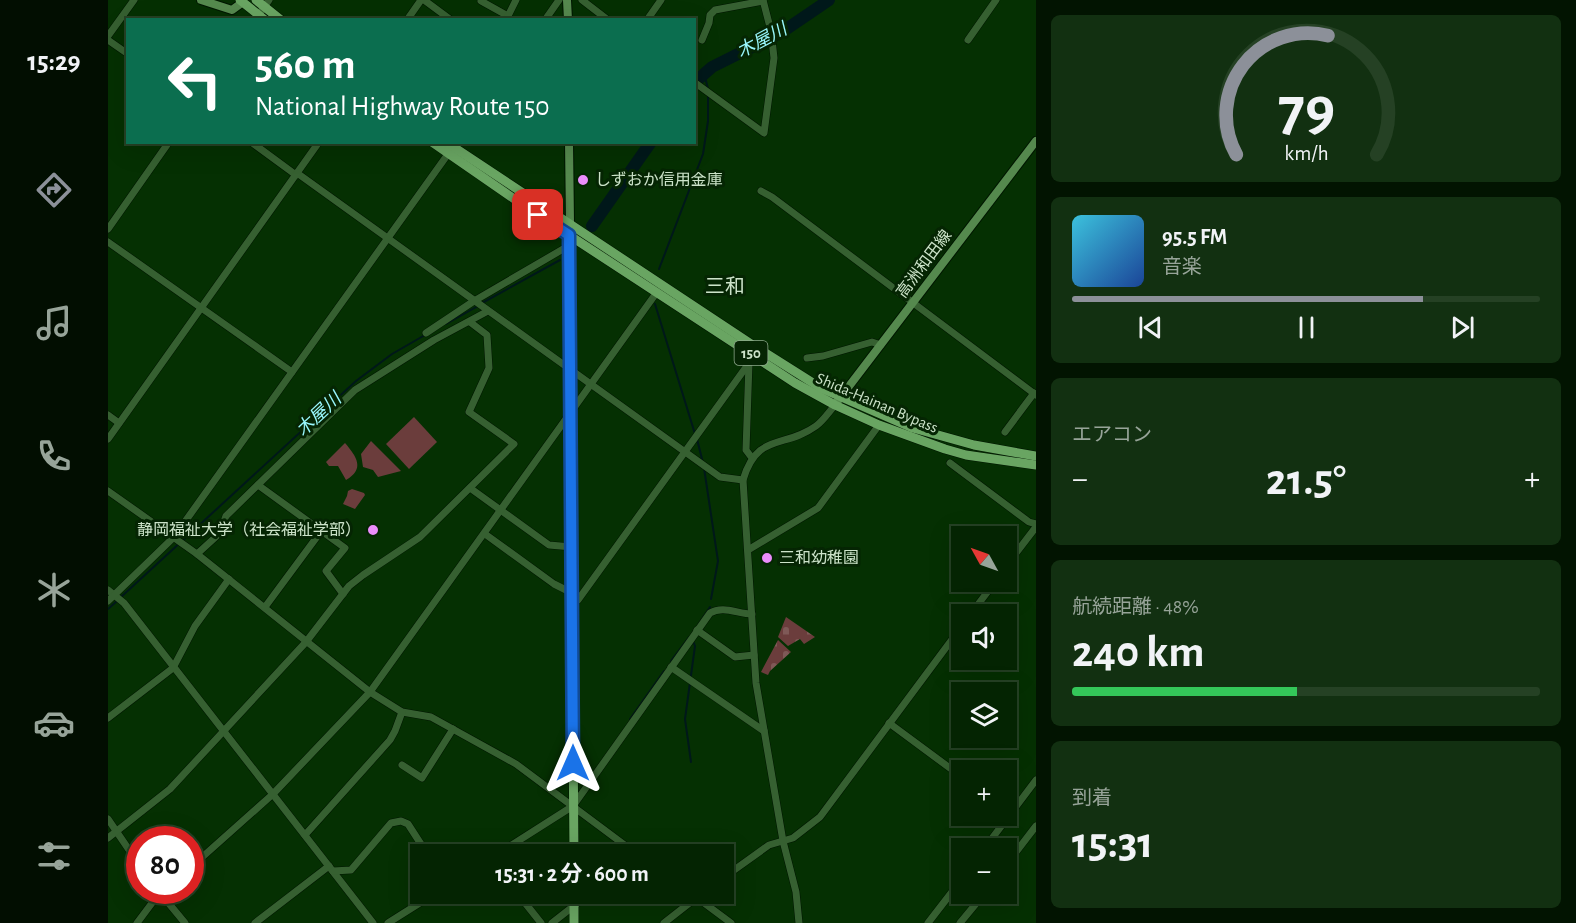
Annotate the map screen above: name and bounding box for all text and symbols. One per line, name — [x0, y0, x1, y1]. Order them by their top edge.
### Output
water label: 木屋川 — [733, 18, 792, 62]
icon: left — [156, 42, 234, 120]
text: 560 m — [255, 44, 356, 86]
text: 15:29 — [27, 48, 81, 75]
text: 79 — [1277, 79, 1335, 141]
text: National Highway Route 150 — [255, 93, 550, 120]
text: km/h — [1284, 144, 1328, 165]
icon: directions — [33, 169, 75, 211]
place label: しずおか信用金庫 — [595, 171, 723, 188]
marker: しずおか信用金庫 — [576, 173, 590, 187]
pin — [512, 189, 563, 240]
icon: arrive — [521, 198, 554, 231]
text: 95.5 FM — [1162, 226, 1227, 248]
street label: 高洲和田線 — [893, 227, 954, 301]
text: 音楽 — [1162, 257, 1202, 277]
district label: 三和 — [705, 276, 745, 297]
icon: music — [33, 302, 75, 344]
icon: previous — [1134, 311, 1167, 344]
icon: pause — [1290, 311, 1323, 344]
icon: next — [1446, 311, 1479, 344]
road number: 150 — [734, 341, 768, 365]
street label: Shida-Hainan Bypass — [813, 370, 940, 437]
water label: 木屋川 — [292, 387, 346, 440]
text: エアコン — [1072, 425, 1152, 445]
icon: phone — [33, 435, 75, 477]
text: 21.5° — [1266, 458, 1346, 503]
text: − — [1072, 463, 1088, 496]
text: + — [1524, 463, 1540, 496]
place label: 静岡福祉大学（社会福祉学部） — [137, 521, 361, 538]
marker: 静岡福祉大学（社会福祉学部） — [366, 523, 380, 537]
north arrow — [951, 526, 1017, 592]
map controls — [951, 526, 1017, 904]
place label: 三和幼稚園 — [779, 549, 859, 566]
marker: 三和幼稚園 — [760, 551, 774, 565]
icon: climate — [33, 569, 75, 611]
text: 航続距離 · 48% — [1072, 597, 1199, 617]
button: sound — [951, 604, 1017, 670]
text: 240 km — [1072, 630, 1205, 675]
button: layers — [951, 682, 1017, 748]
icon: car — [33, 702, 75, 744]
position arrow — [541, 731, 605, 795]
button: + — [951, 760, 1017, 826]
text: 到着 — [1072, 788, 1112, 808]
text: 15:31 — [1072, 821, 1154, 866]
speed limit sign: 80 — [126, 826, 204, 904]
icon: filters — [33, 835, 75, 877]
button: − — [951, 838, 1017, 904]
text: 15:31 · 2 分 · 600 m — [495, 863, 649, 885]

